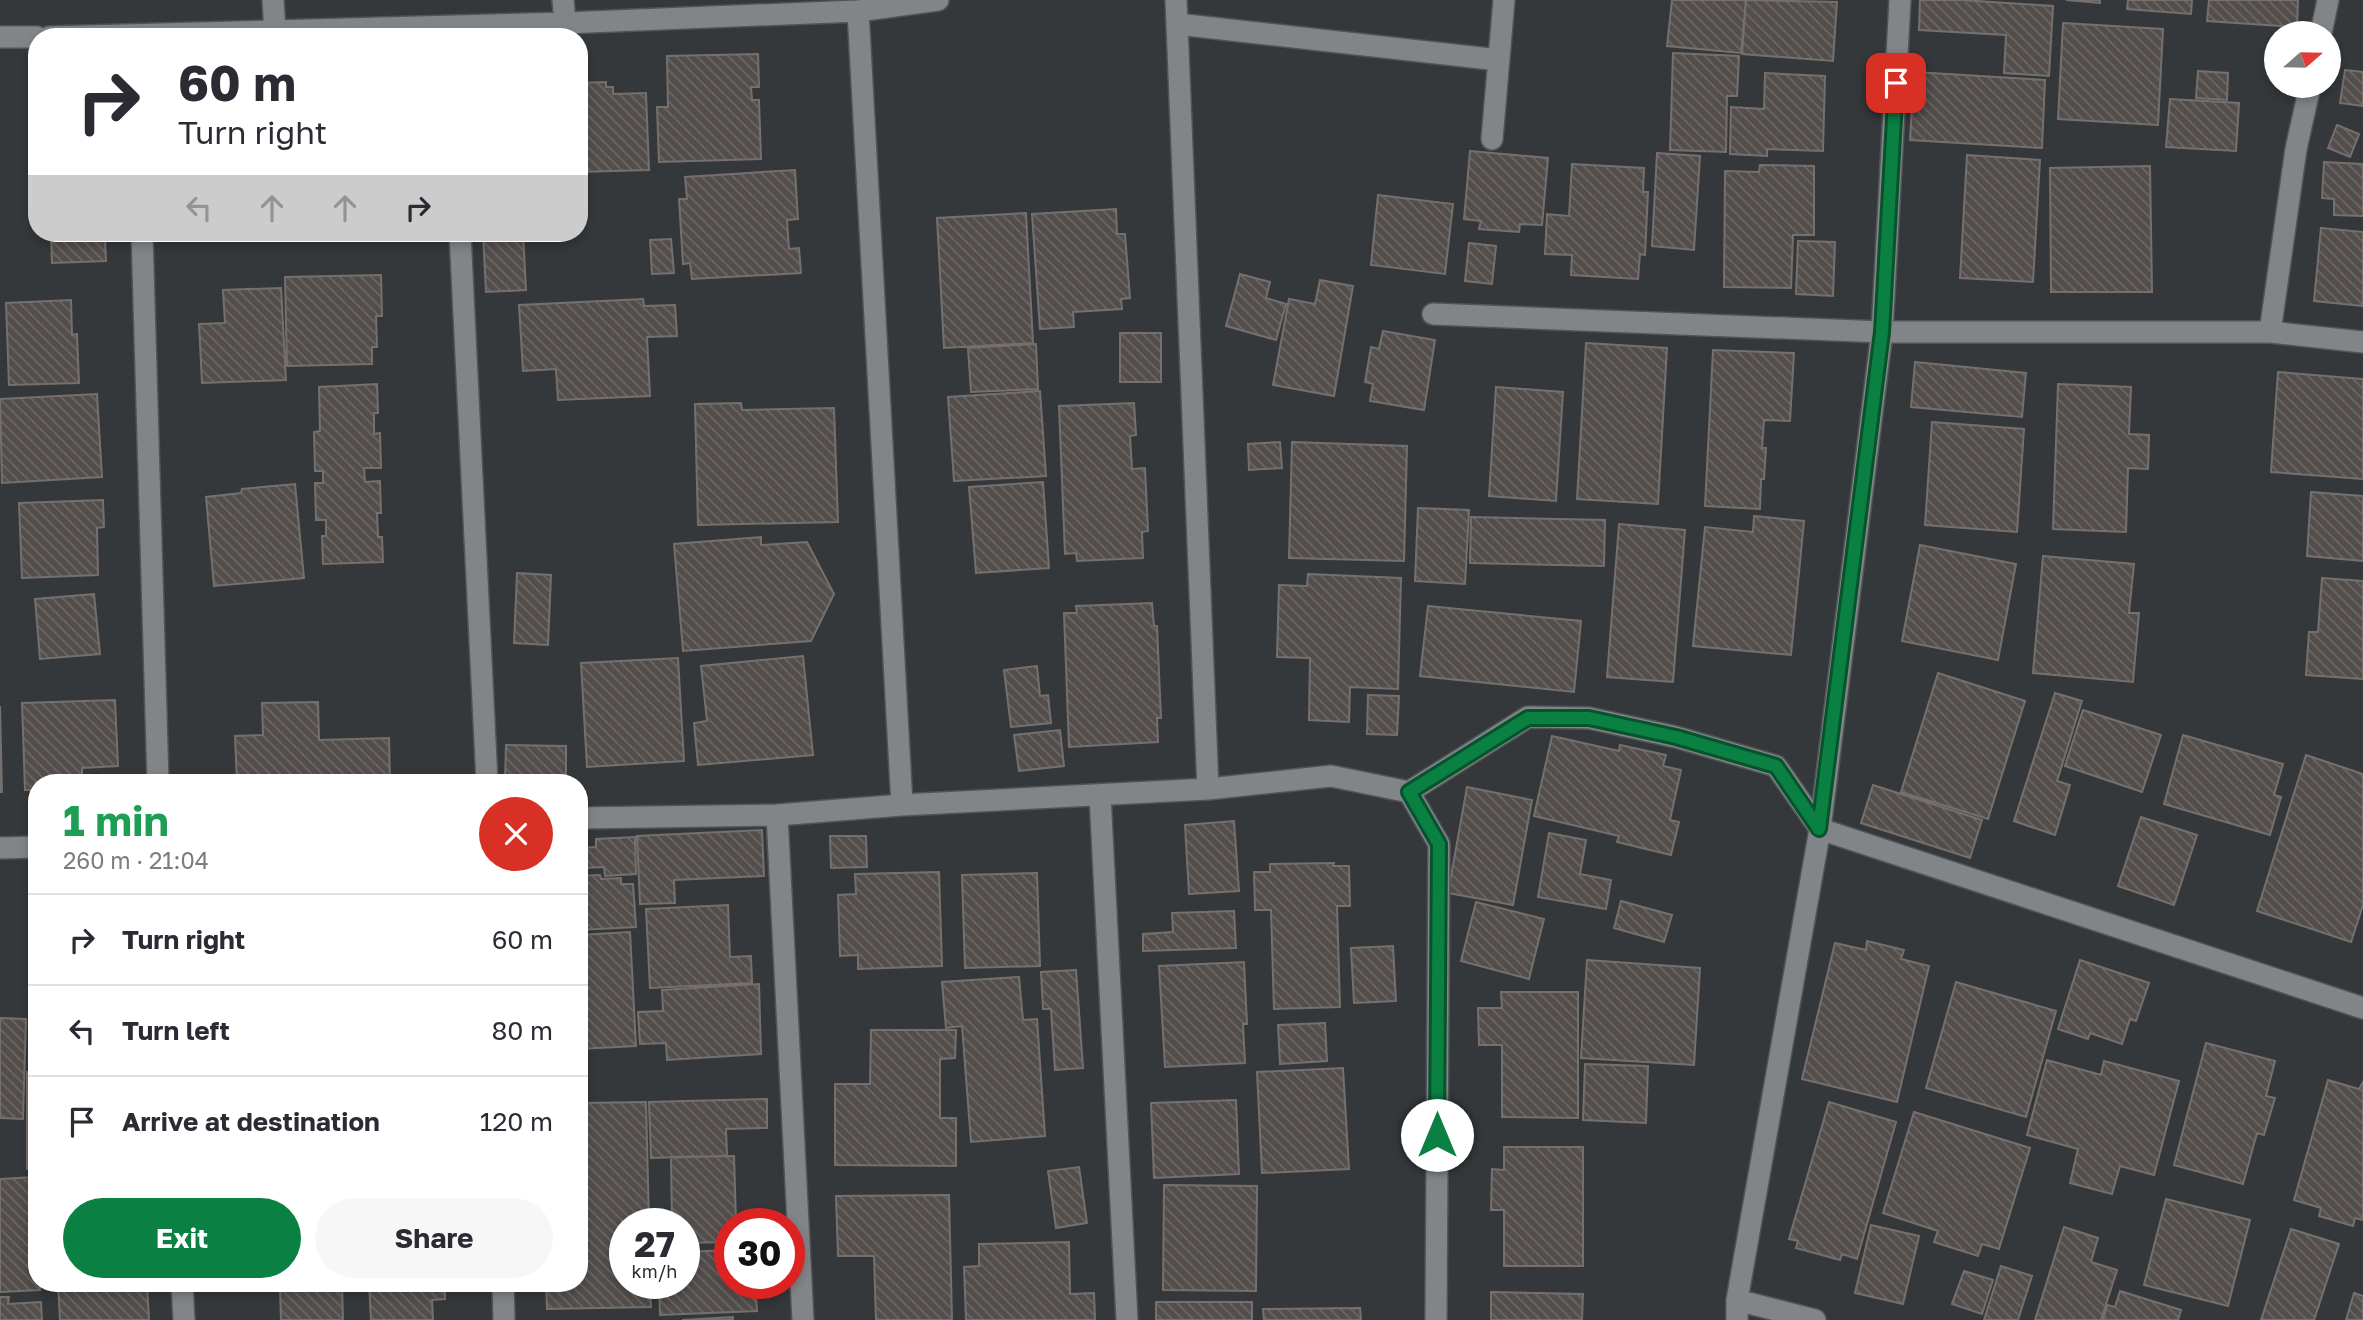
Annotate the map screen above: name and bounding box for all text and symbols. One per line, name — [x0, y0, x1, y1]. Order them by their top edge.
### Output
north arrow — [2264, 21, 2342, 98]
map controls — [2264, 21, 2341, 98]
text: 60 m — [178, 53, 296, 112]
pin — [1866, 53, 1926, 113]
icon: right — [63, 56, 154, 147]
icon: arrive — [1877, 64, 1915, 102]
text: Turn right — [178, 113, 327, 151]
icon: left — [180, 189, 218, 227]
icon: ahead — [253, 189, 291, 227]
icon: ahead — [326, 189, 364, 227]
icon: right — [399, 189, 437, 227]
text: 1 min — [63, 795, 169, 845]
button: close — [479, 797, 553, 871]
text: 260 m · 21:04 — [63, 846, 209, 874]
icon: right — [63, 921, 101, 959]
text: Turn right — [122, 924, 245, 955]
text: 60 m — [492, 924, 553, 955]
icon: left — [63, 1012, 101, 1050]
text: Turn left — [122, 1015, 230, 1046]
text: 80 m — [492, 1015, 553, 1046]
position arrow — [1400, 1098, 1474, 1172]
icon: arrive — [63, 1103, 101, 1141]
text: Arrive at destination — [122, 1106, 380, 1137]
text: 120 m — [480, 1106, 553, 1137]
button: Exit — [63, 1198, 301, 1278]
button: Share — [315, 1198, 553, 1278]
speed limit sign: 30 — [714, 1208, 805, 1299]
text: 27 — [634, 1223, 675, 1265]
text: km/h — [632, 1260, 677, 1282]

